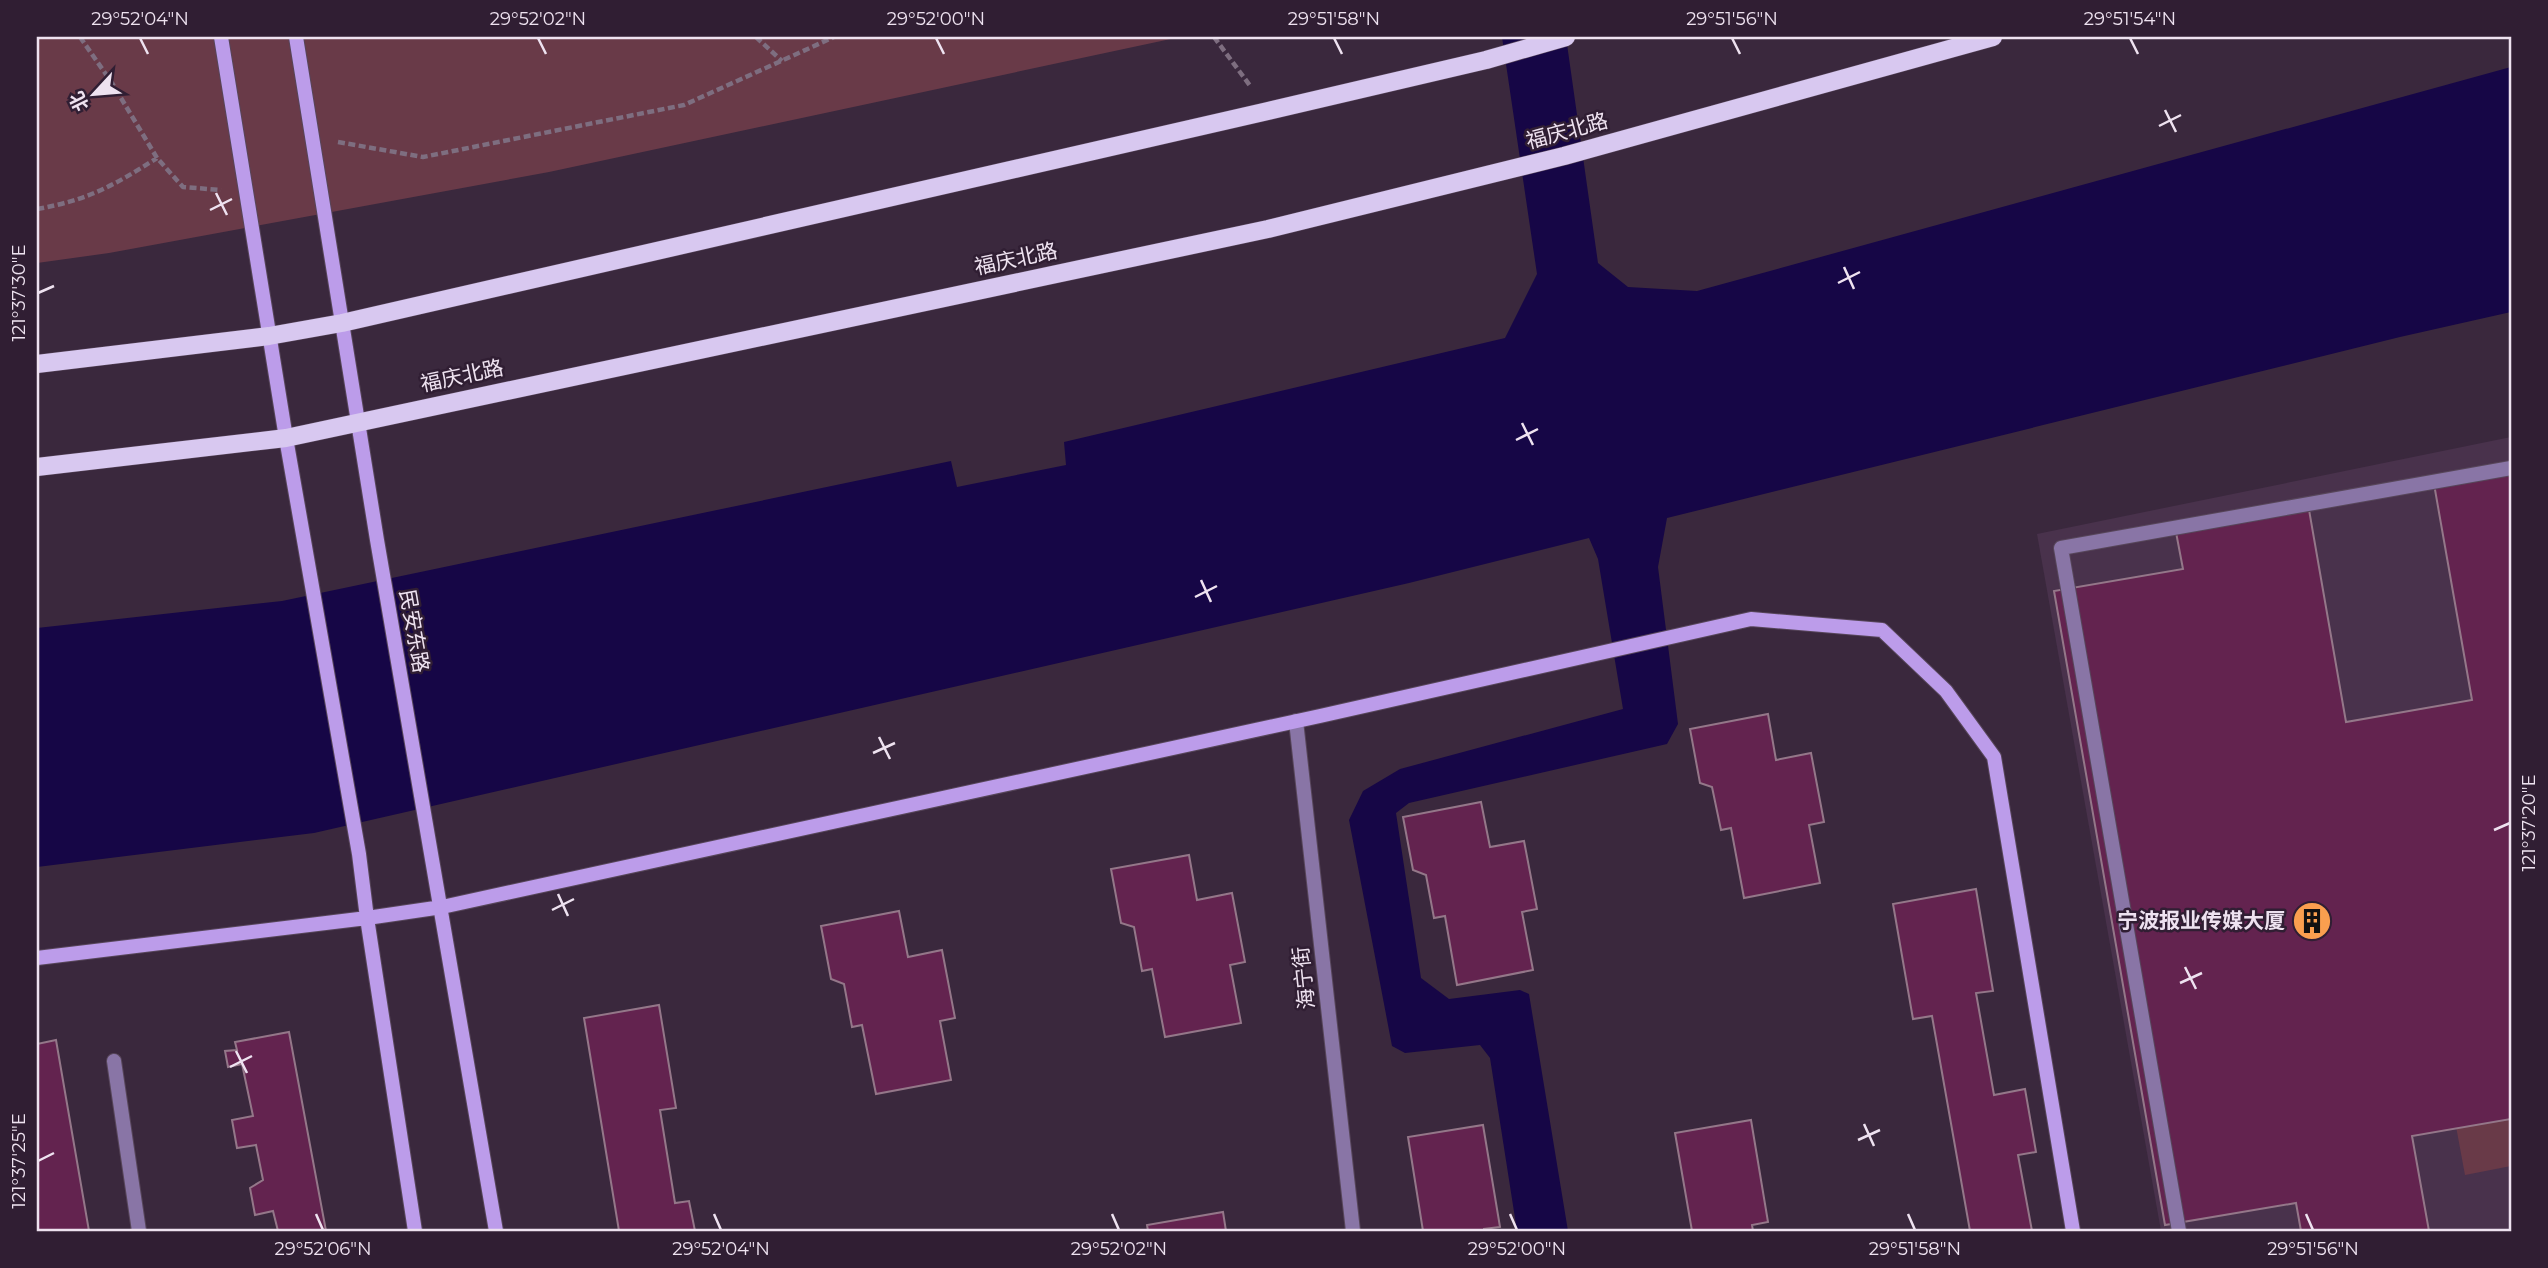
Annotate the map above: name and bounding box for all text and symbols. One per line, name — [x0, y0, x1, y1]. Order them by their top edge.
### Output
text: 29°52'04"N — [91, 8, 189, 30]
text: 29°52'02"N — [490, 8, 586, 30]
text: 29°52'00"N — [887, 8, 985, 30]
text: 29°51'58"N — [1288, 8, 1380, 30]
text: 29°51'56"N — [1686, 8, 1778, 30]
text: 29°51'54"N — [2084, 8, 2176, 30]
north arrow — [60, 60, 130, 130]
text: 北 — [65, 88, 94, 115]
street label: 福庆北路 — [1523, 108, 1611, 153]
street label: 福庆北路 — [972, 238, 1060, 279]
text: 121°37'30"E — [8, 244, 30, 342]
street label: 福庆北路 — [418, 355, 506, 396]
street label: 民安东路 — [395, 587, 434, 674]
text: 121°37'20"E — [2518, 774, 2540, 872]
building icon: 宁波报业传媒大厦 — [2291, 900, 2333, 942]
place label: 宁波报业传媒大厦 — [2117, 908, 2285, 933]
street label: 海宁街 — [1288, 945, 1319, 1011]
text: 121°37'25"E — [8, 1113, 30, 1209]
text: 29°52'06"N — [274, 1238, 372, 1260]
text: 29°52'04"N — [672, 1238, 770, 1260]
text: 29°52'02"N — [1071, 1238, 1167, 1260]
text: 29°52'00"N — [1468, 1238, 1566, 1260]
text: 29°51'58"N — [1869, 1238, 1961, 1260]
text: 29°51'56"N — [2267, 1238, 2359, 1260]

